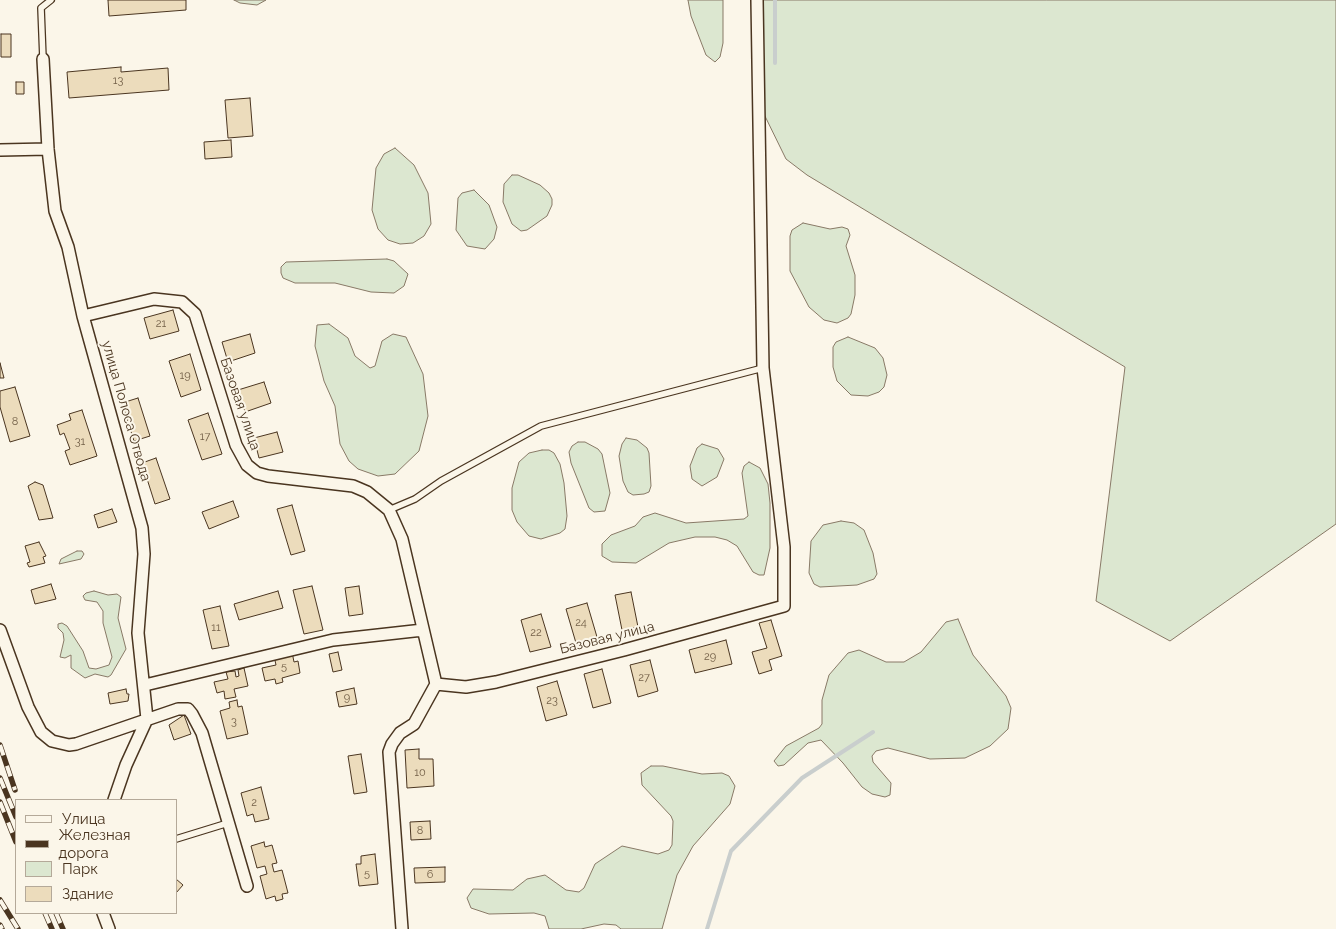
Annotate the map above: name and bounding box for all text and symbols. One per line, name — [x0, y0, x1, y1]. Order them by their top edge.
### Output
house number: 13 — [113, 74, 123, 88]
house number: 21 — [156, 317, 166, 331]
street label: улица Полоса Отвода — [98, 339, 154, 483]
street label: Базовая улица — [216, 355, 264, 453]
house number: 19 — [179, 369, 191, 383]
house number: 8 — [12, 415, 18, 429]
house number: 17 — [200, 430, 210, 444]
house number: 31 — [75, 435, 85, 449]
house number: 24 — [575, 616, 587, 630]
street label: Базовая улица — [558, 618, 656, 658]
house number: 11 — [211, 621, 221, 635]
house number: 22 — [530, 626, 542, 640]
house number: 29 — [704, 650, 716, 664]
house number: 5 — [281, 660, 287, 674]
house number: 27 — [638, 671, 650, 685]
house number: 9 — [344, 691, 350, 705]
house number: 23 — [546, 694, 558, 708]
house number: 3 — [231, 715, 237, 729]
house number: 10 — [414, 766, 426, 780]
house number: 2 — [251, 796, 257, 810]
legend — [15, 799, 178, 914]
text: Улица — [62, 810, 106, 828]
house number: 8 — [417, 824, 423, 838]
text: Железная дорога — [59, 826, 131, 862]
text: Парк — [62, 860, 98, 878]
house number: 5 — [364, 867, 370, 881]
house number: 6 — [427, 868, 433, 882]
text: Здание — [62, 885, 113, 903]

